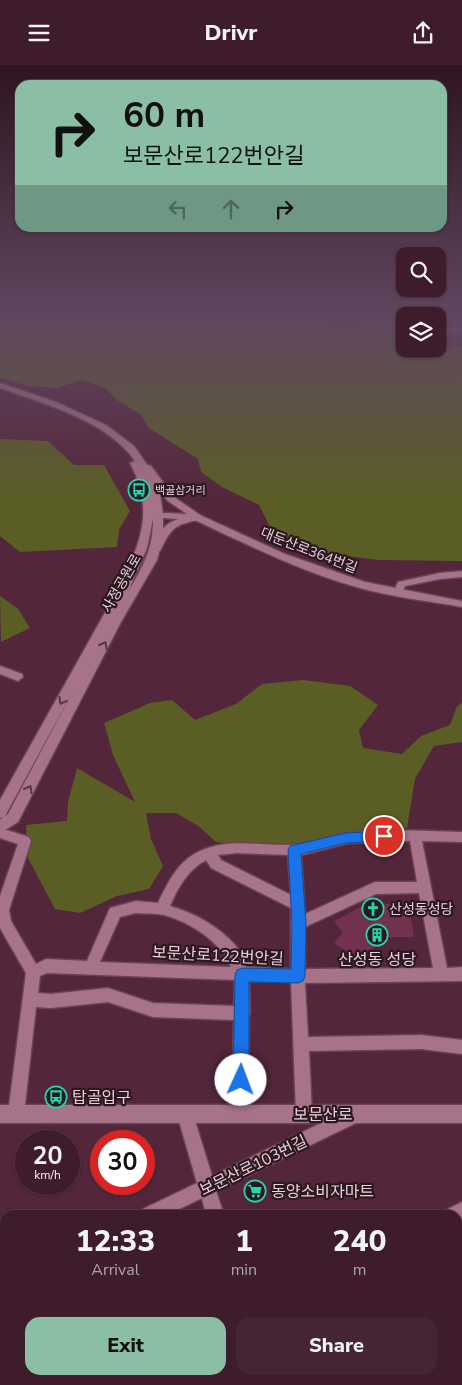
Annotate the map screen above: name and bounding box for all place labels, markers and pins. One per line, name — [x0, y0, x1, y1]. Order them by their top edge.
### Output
bus stop icon: 백골삼거리 — [127, 478, 151, 502]
place label: 백골삼거리 — [155, 483, 206, 498]
pin — [363, 815, 405, 857]
church icon: 산성동성당 — [361, 897, 385, 921]
place label: 산성동성당 — [389, 900, 454, 919]
building icon: 산성동 성당 — [365, 923, 389, 947]
place label: 산성동 성당 — [338, 949, 416, 971]
bus stop icon: 탑골입구 — [44, 1085, 68, 1109]
place label: 탑골입구 — [72, 1087, 131, 1109]
supermarket icon: 동양소비자마트 — [243, 1179, 267, 1203]
place label: 동양소비자마트 — [271, 1181, 374, 1203]

